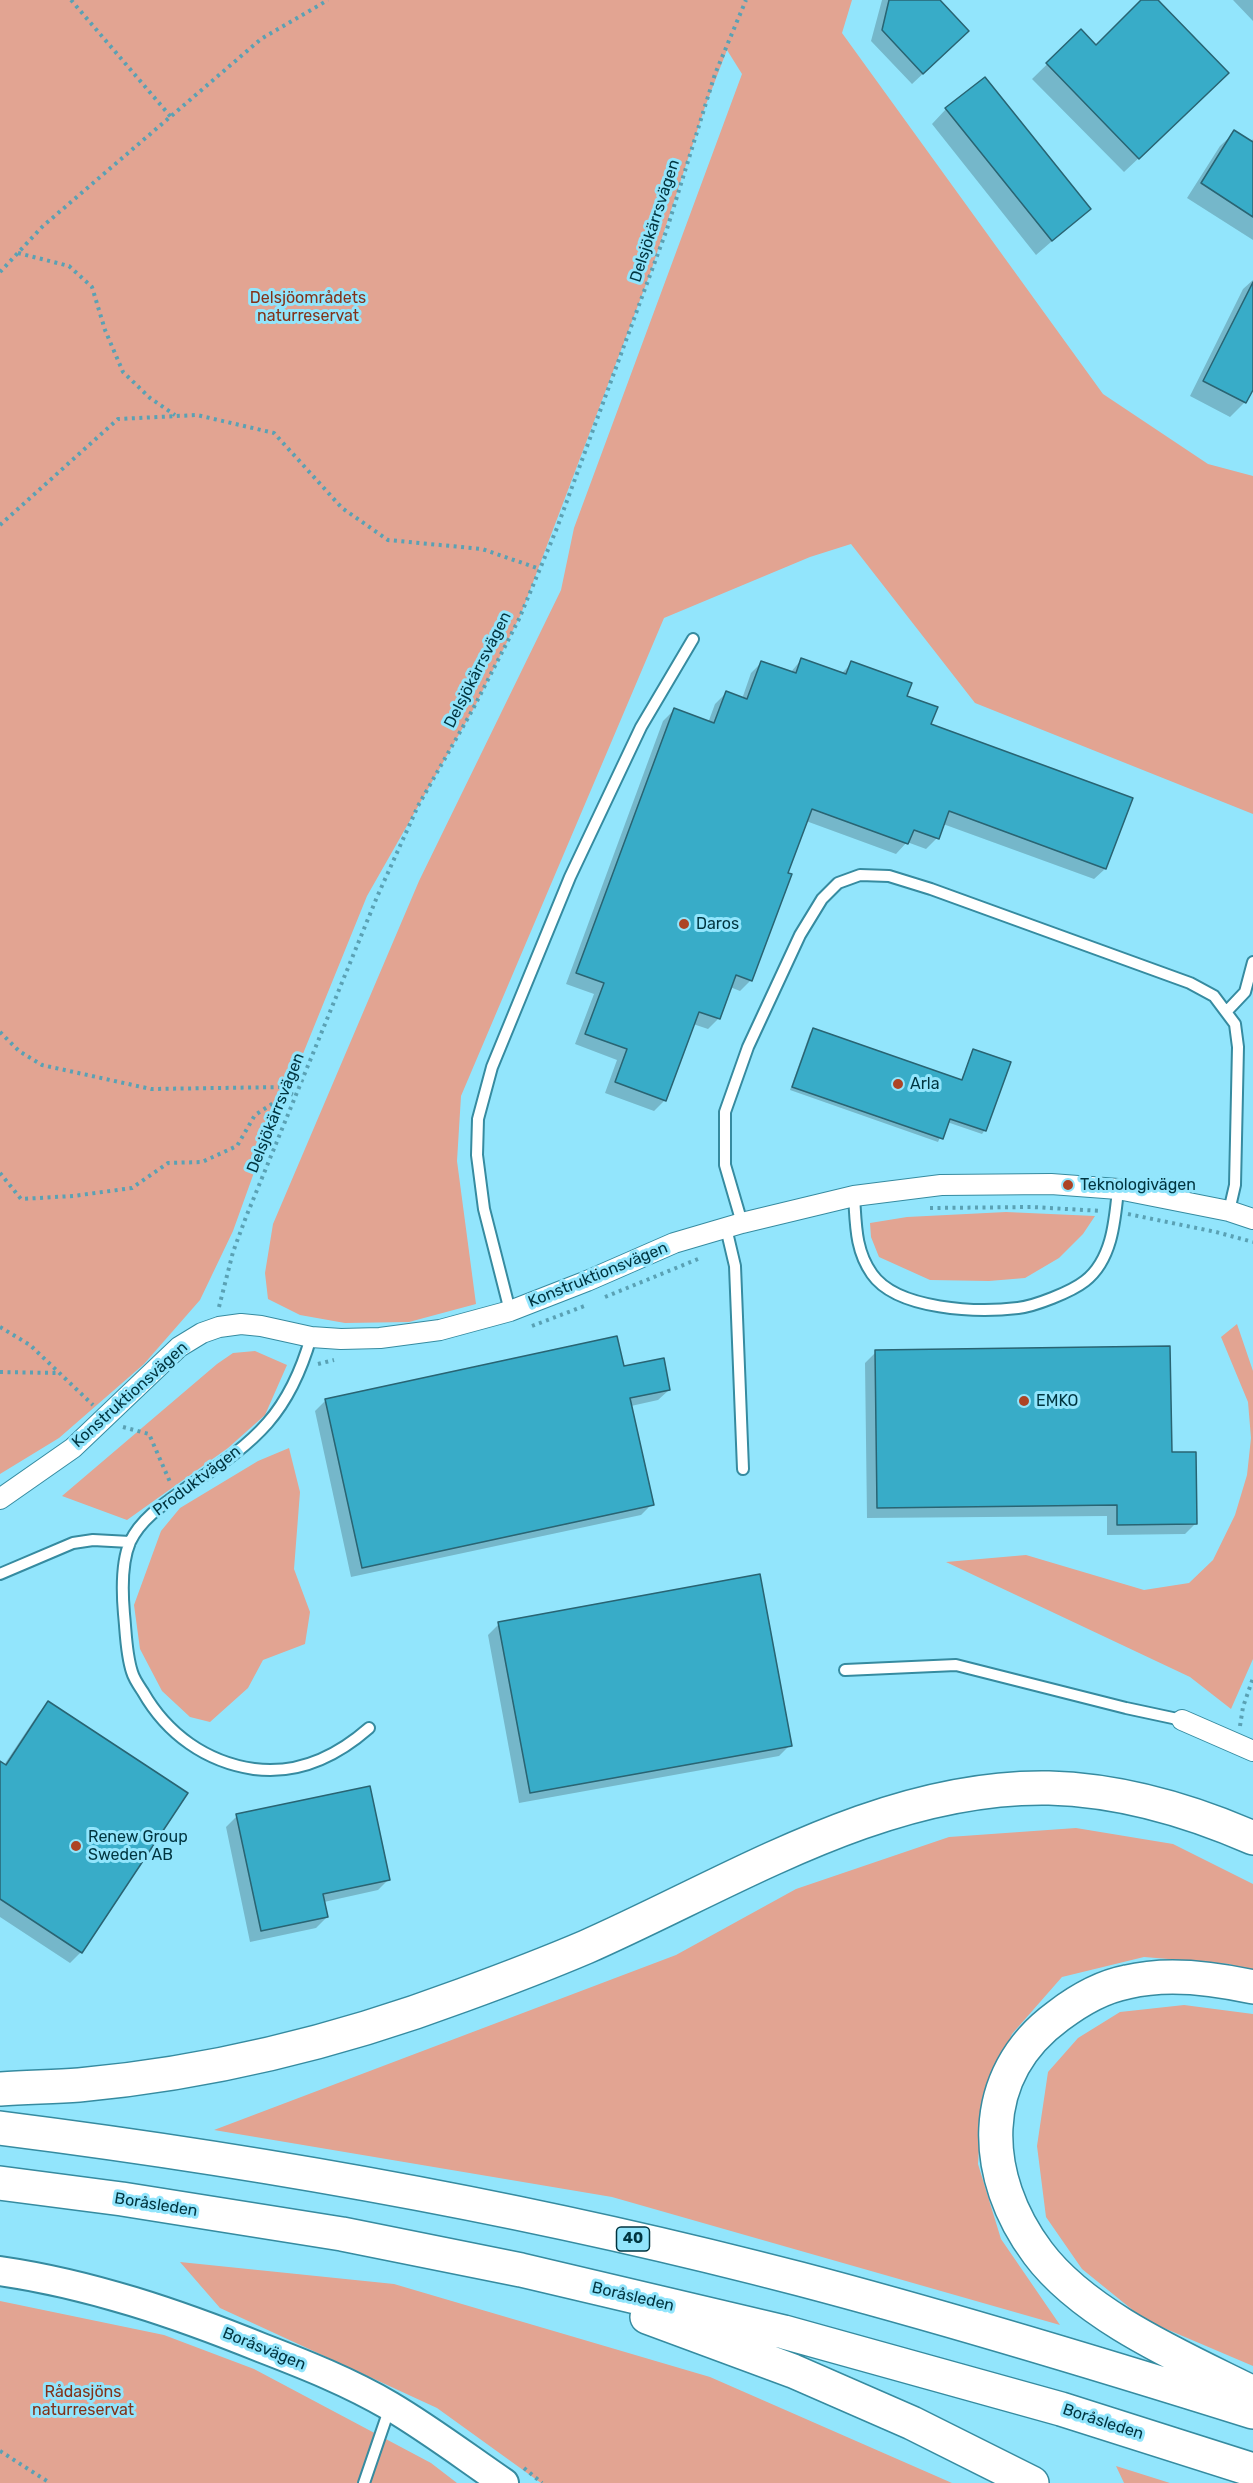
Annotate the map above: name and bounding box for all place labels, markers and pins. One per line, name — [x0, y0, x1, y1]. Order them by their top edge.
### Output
place label: Daros — [696, 914, 739, 934]
marker: Daros — [677, 917, 691, 931]
place label: Arla — [910, 1074, 940, 1094]
marker: Arla — [891, 1077, 905, 1091]
place label: Teknologivägen — [1080, 1175, 1196, 1195]
marker: Teknologivägen — [1061, 1178, 1075, 1192]
place label: EMKO — [1036, 1391, 1078, 1411]
marker: EMKO — [1017, 1394, 1031, 1408]
place label: Renew Group Sweden AB — [88, 1827, 188, 1865]
marker: Renew Group Sweden AB — [69, 1839, 83, 1853]

